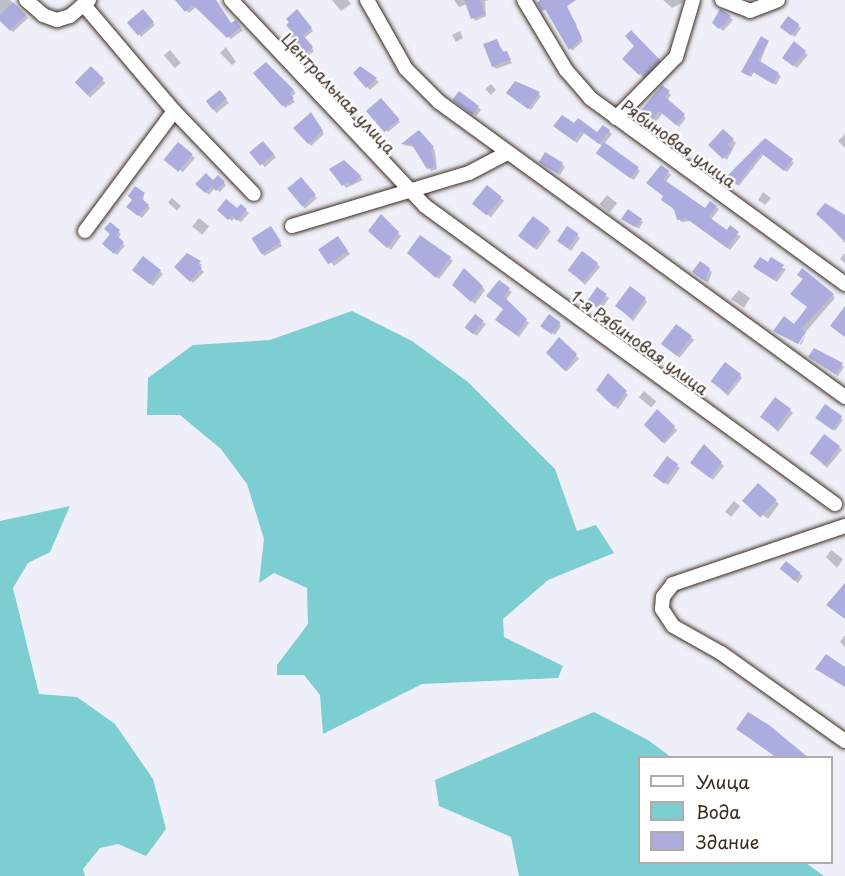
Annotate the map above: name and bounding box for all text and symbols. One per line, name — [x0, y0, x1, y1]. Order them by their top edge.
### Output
street label: Центральная улица — [278, 29, 400, 157]
street label: Рябиновая улица — [618, 95, 740, 191]
street label: 1-я Рябиновая улица — [567, 286, 713, 398]
legend — [638, 756, 833, 864]
text: Улица — [696, 768, 750, 795]
text: Вода — [696, 798, 741, 825]
text: Здание — [696, 828, 759, 855]

